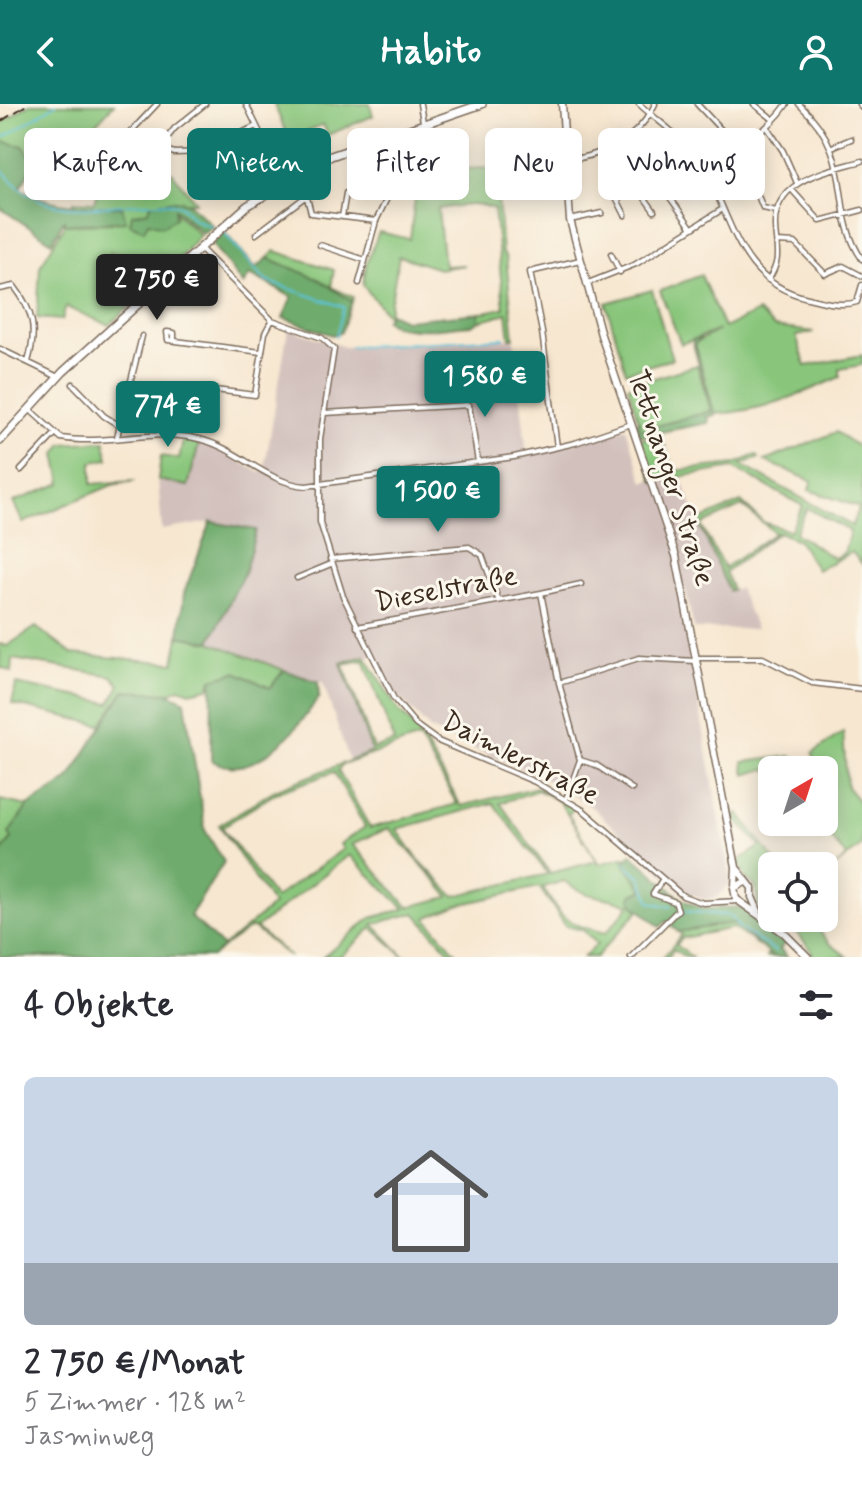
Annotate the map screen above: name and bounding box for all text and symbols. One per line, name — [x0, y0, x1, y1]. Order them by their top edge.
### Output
text: Habito — [381, 29, 481, 76]
icon: back — [24, 30, 68, 74]
icon: person — [794, 30, 838, 74]
chip: Kaufen — [24, 128, 171, 200]
chip: Mieten — [187, 128, 331, 200]
chip: Filter — [347, 128, 469, 200]
chip: Neu — [485, 128, 582, 200]
chip: Wohnung — [598, 128, 765, 200]
pin: 2 750 € — [83, 254, 231, 322]
text: 2 750 € — [114, 263, 200, 297]
pin: 1 580 € — [411, 351, 559, 419]
text: 1 580 € — [442, 360, 528, 394]
street label: Tettnanger Straße — [616, 365, 722, 591]
pin: 774 € — [112, 381, 224, 449]
text: 774 € — [134, 390, 202, 424]
pin: 1 500 € — [364, 466, 512, 534]
text: 1 500 € — [395, 475, 481, 509]
street label: Dieselstraße — [372, 558, 520, 622]
street label: Daimlerstraße — [435, 703, 605, 815]
north arrow — [758, 756, 838, 836]
map controls — [758, 756, 838, 932]
button: locate — [758, 852, 838, 932]
text: 4 Objekte — [24, 983, 173, 1028]
icon: filters — [794, 983, 838, 1027]
icon: home — [359, 1129, 503, 1273]
text: 2 750 €/Monat — [24, 1341, 245, 1386]
text: 5 Zimmer · 128 m² — [24, 1386, 246, 1420]
text: Jasminweg — [24, 1420, 154, 1454]

